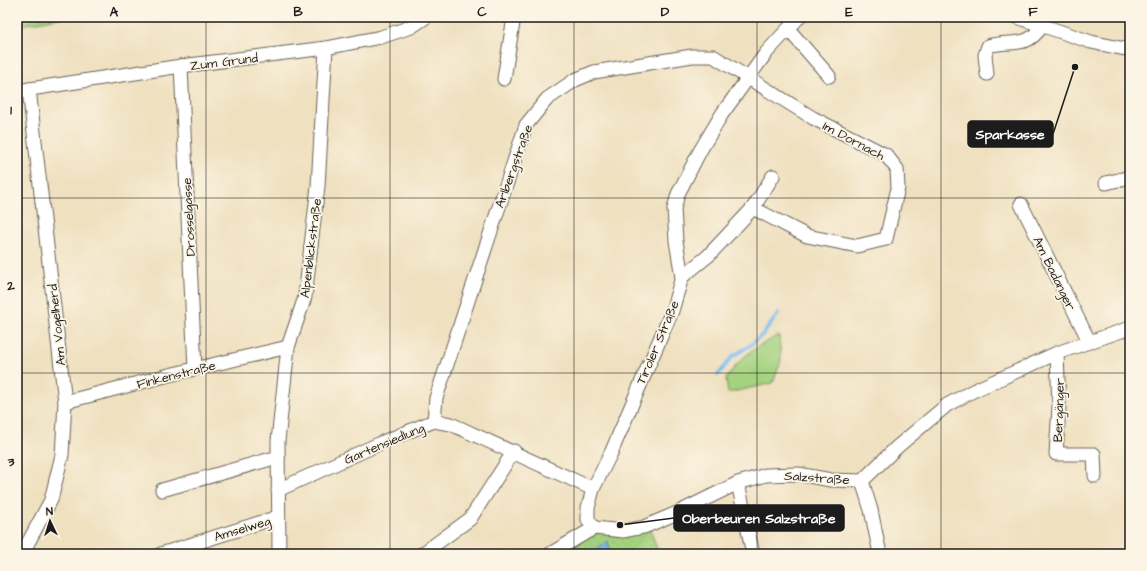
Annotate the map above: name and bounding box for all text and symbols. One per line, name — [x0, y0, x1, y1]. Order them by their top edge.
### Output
text: A — [110, 3, 119, 21]
text: B — [293, 3, 303, 21]
text: C — [477, 3, 487, 21]
text: D — [661, 3, 670, 21]
text: E — [845, 3, 853, 21]
text: F — [1028, 3, 1038, 21]
street label: Zum Grund — [189, 49, 259, 75]
text: 1 — [10, 101, 12, 119]
street label: Im Dornach — [819, 117, 888, 165]
callout: Sparkasse — [968, 121, 1053, 147]
street label: Arlbergstraße — [491, 122, 538, 211]
text: Sparkasse — [975, 125, 1045, 145]
street label: Drosselgasse — [178, 177, 201, 257]
street label: Alpenblickstraße — [296, 197, 326, 299]
street label: Am Badanger — [1028, 233, 1080, 314]
text: 2 — [6, 277, 15, 295]
street label: Am Vogelherd — [44, 283, 71, 367]
street label: Tiroler Straße — [632, 298, 684, 387]
street label: Finkenstraße — [135, 356, 218, 393]
street label: Bergänger — [1049, 378, 1070, 442]
street label: Gartensiedlung — [341, 419, 428, 470]
text: 3 — [7, 453, 15, 471]
street label: Salzstraße — [784, 467, 850, 489]
north arrow — [30, 501, 70, 541]
text: N — [45, 504, 53, 519]
callout: Oberbeuren Salzstraße — [674, 505, 844, 531]
text: Oberbeuren Salzstraße — [682, 509, 836, 529]
street label: Amselweg — [212, 512, 273, 547]

